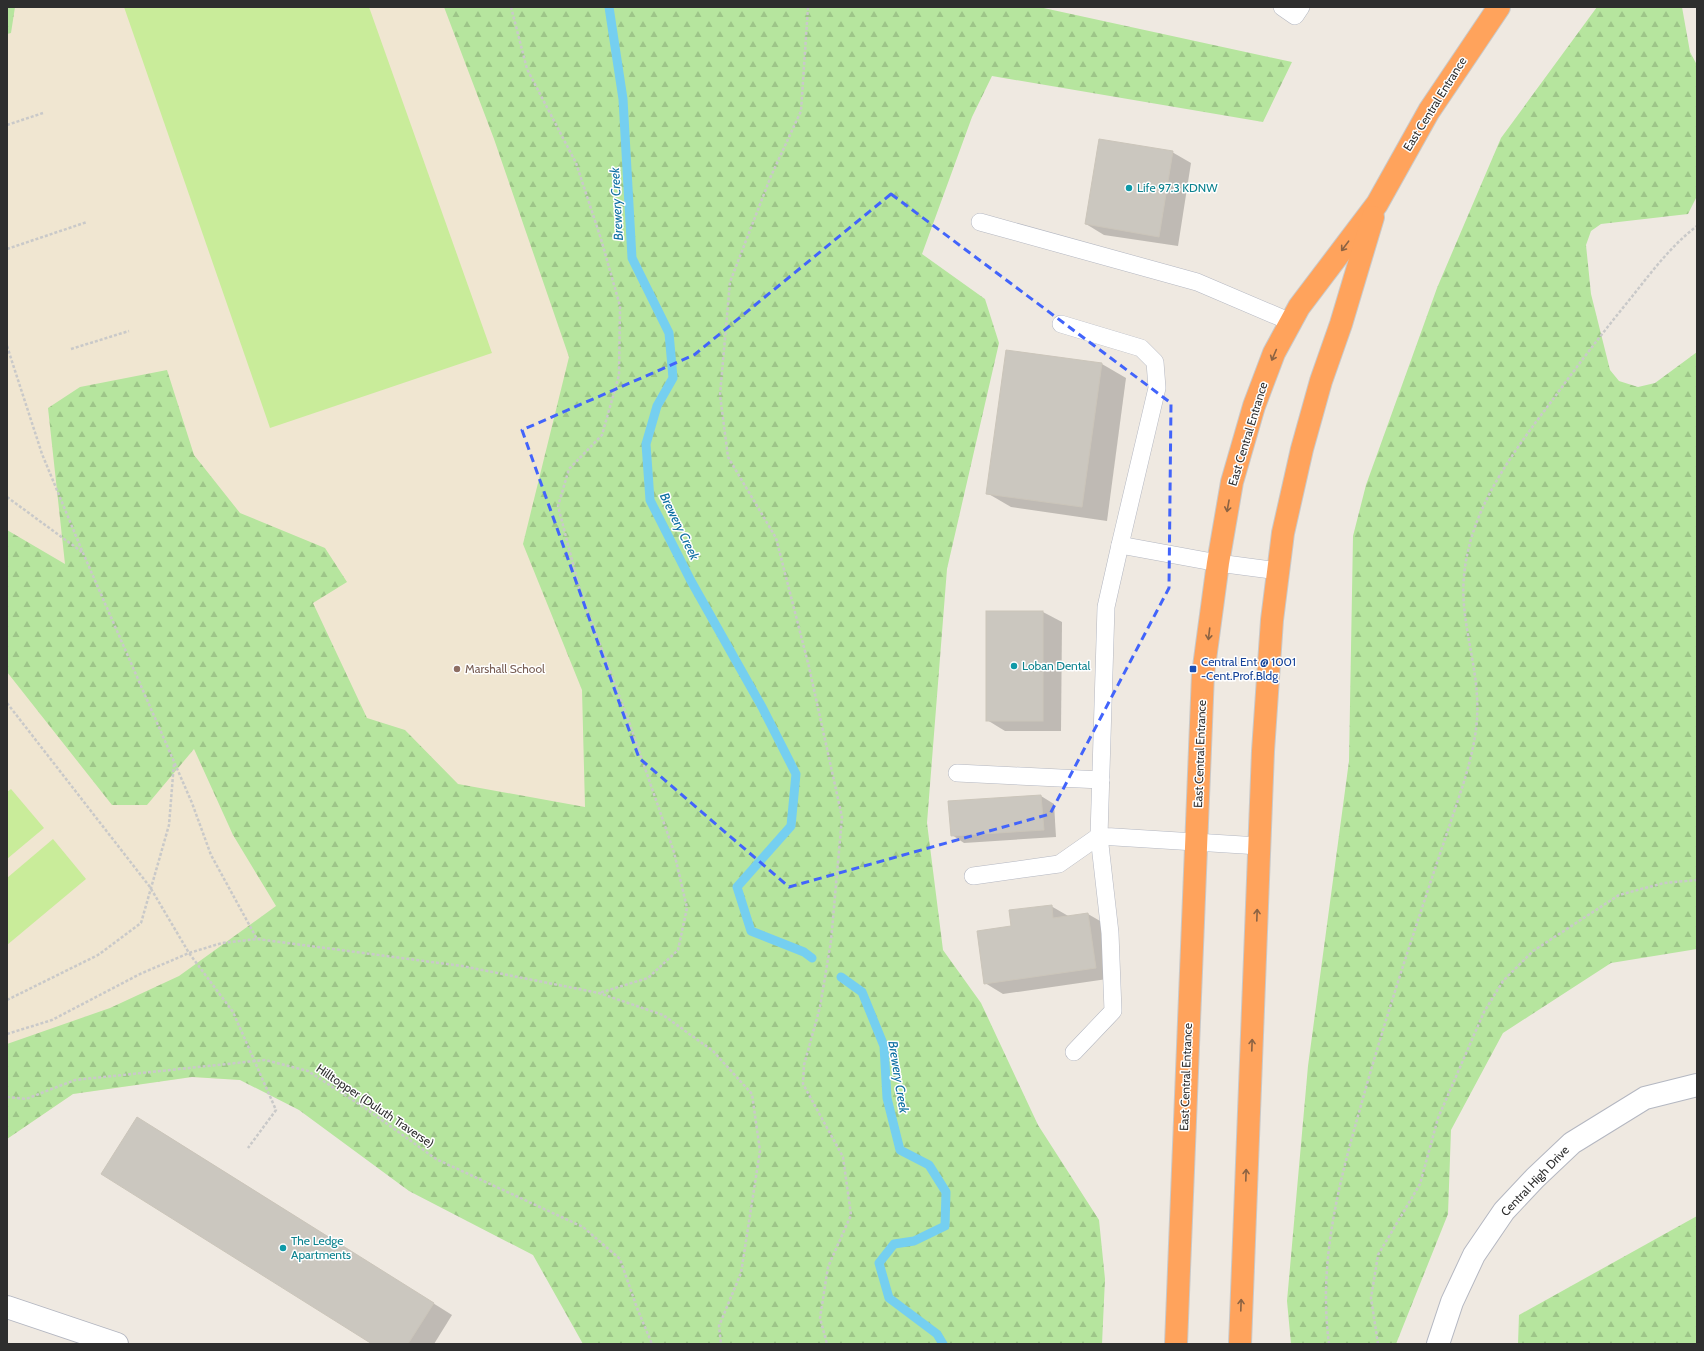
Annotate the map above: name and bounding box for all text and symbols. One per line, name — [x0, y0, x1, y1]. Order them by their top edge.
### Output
street label: East Central Entrance — [1400, 54, 1470, 154]
water label: Brewery Creek — [606, 167, 626, 241]
place label: Life 97.3 KDNW — [1137, 180, 1218, 195]
marker: Life 97.3 KDNW — [1124, 183, 1134, 193]
one-way arrow — [1340, 241, 1349, 252]
one-way arrow — [1270, 348, 1277, 360]
street label: East Central Entrance — [1225, 380, 1270, 488]
water label: Brewery Creek — [657, 490, 703, 563]
one-way arrow — [1224, 499, 1232, 512]
one-way arrow — [1205, 627, 1212, 640]
place label: Central Ent @ 1001 -Cent.Prof.Bldg — [1201, 654, 1296, 683]
place label: Loban Dental — [1022, 658, 1091, 673]
place label: Marshall School — [465, 661, 545, 676]
marker: Loban Dental — [1009, 661, 1019, 671]
marker: Marshall School — [452, 664, 462, 674]
marker: Central Ent @ 1001 -Cent.Prof.Bldg — [1188, 664, 1198, 674]
street label: East Central Entrance — [1190, 700, 1209, 808]
one-way arrow — [1253, 909, 1260, 922]
street label: East Central Entrance — [1176, 1023, 1195, 1131]
one-way arrow — [1248, 1039, 1255, 1052]
water label: Brewery Creek — [885, 1040, 913, 1115]
street label: Hilltopper (Duluth Traverse) — [314, 1061, 437, 1151]
street label: Central High Drive — [1497, 1142, 1572, 1219]
one-way arrow — [1243, 1169, 1250, 1182]
place label: The Ledge Apartments — [291, 1233, 351, 1262]
marker: The Ledge Apartments — [278, 1243, 288, 1253]
one-way arrow — [1238, 1299, 1245, 1312]

